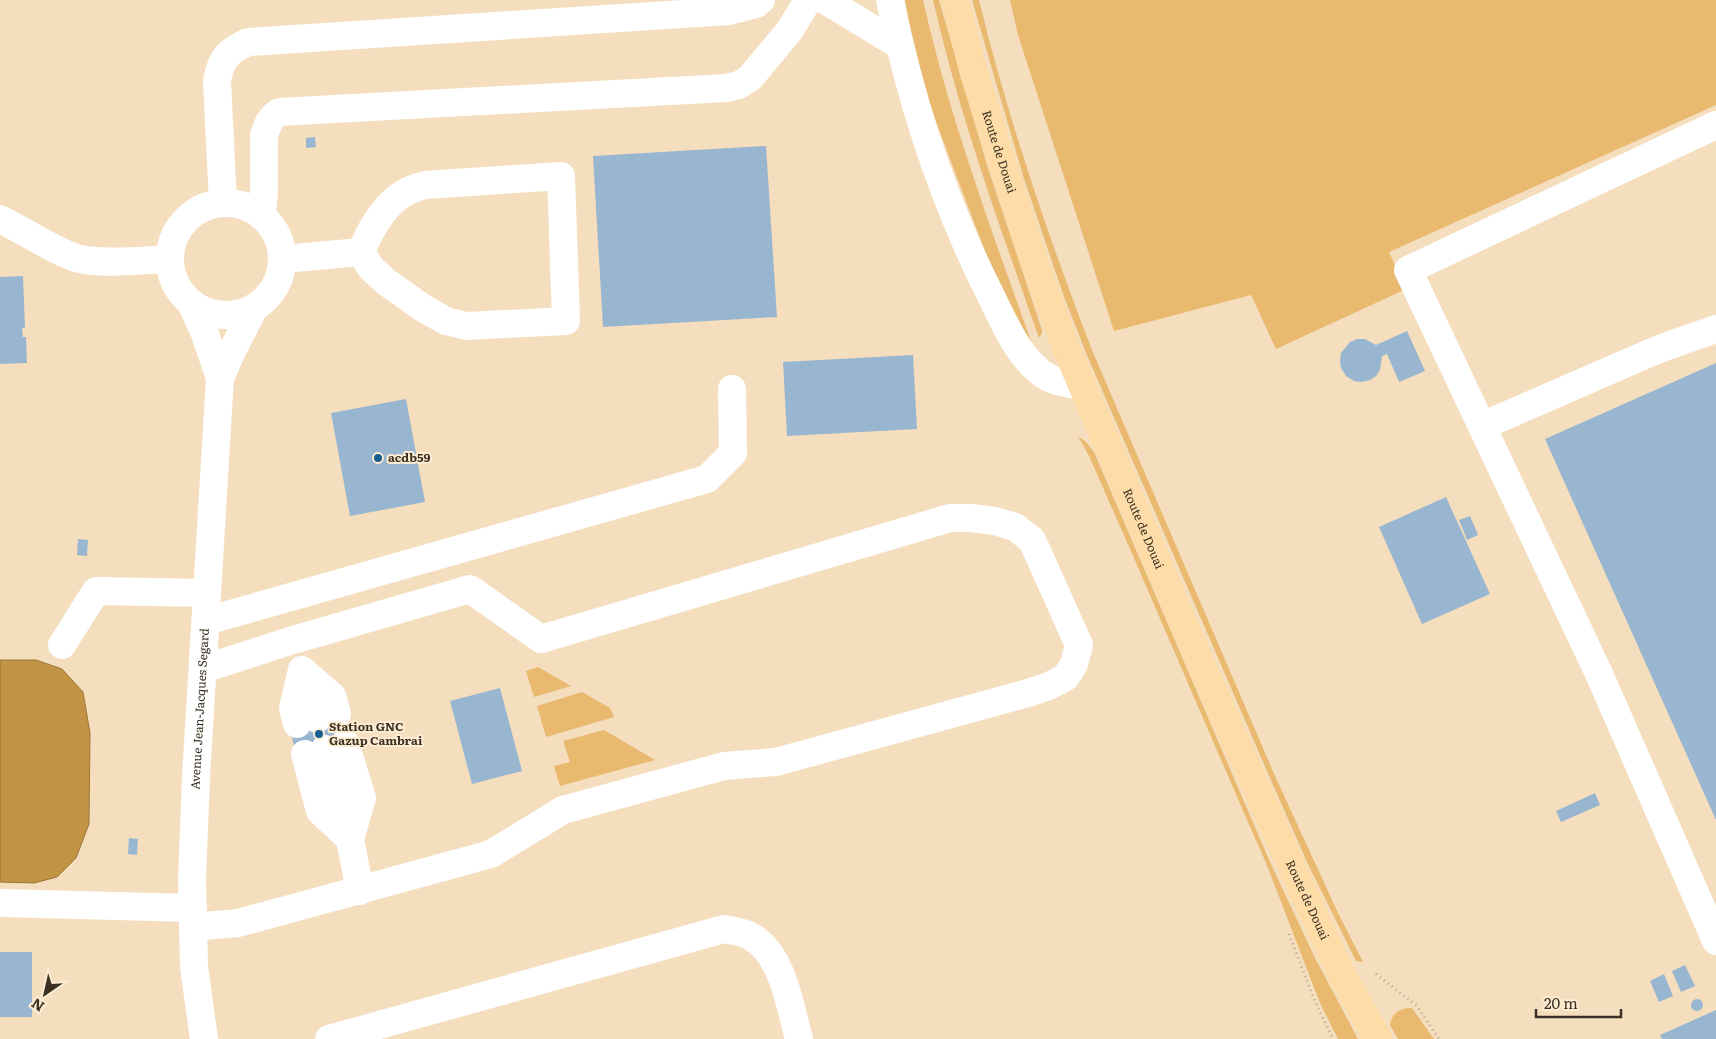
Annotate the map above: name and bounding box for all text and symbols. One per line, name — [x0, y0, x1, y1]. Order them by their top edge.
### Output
street label: Route de Douai — [978, 108, 1021, 195]
place label: acdb59 — [388, 448, 430, 466]
marker: acdb59 — [372, 452, 384, 464]
street label: Route de Douai — [1119, 485, 1169, 571]
street label: Avenue Jean-Jacques Segard — [186, 627, 213, 790]
place label: Station GNC Gazup Cambrai — [329, 717, 423, 749]
marker: Station GNC Gazup Cambrai — [313, 728, 325, 740]
street label: Route de Douai — [1282, 857, 1334, 943]
north arrow — [20, 969, 70, 1019]
scale bar — [1536, 986, 1621, 1018]
text: 20 m — [1544, 991, 1578, 1014]
text: N — [27, 994, 48, 1017]

